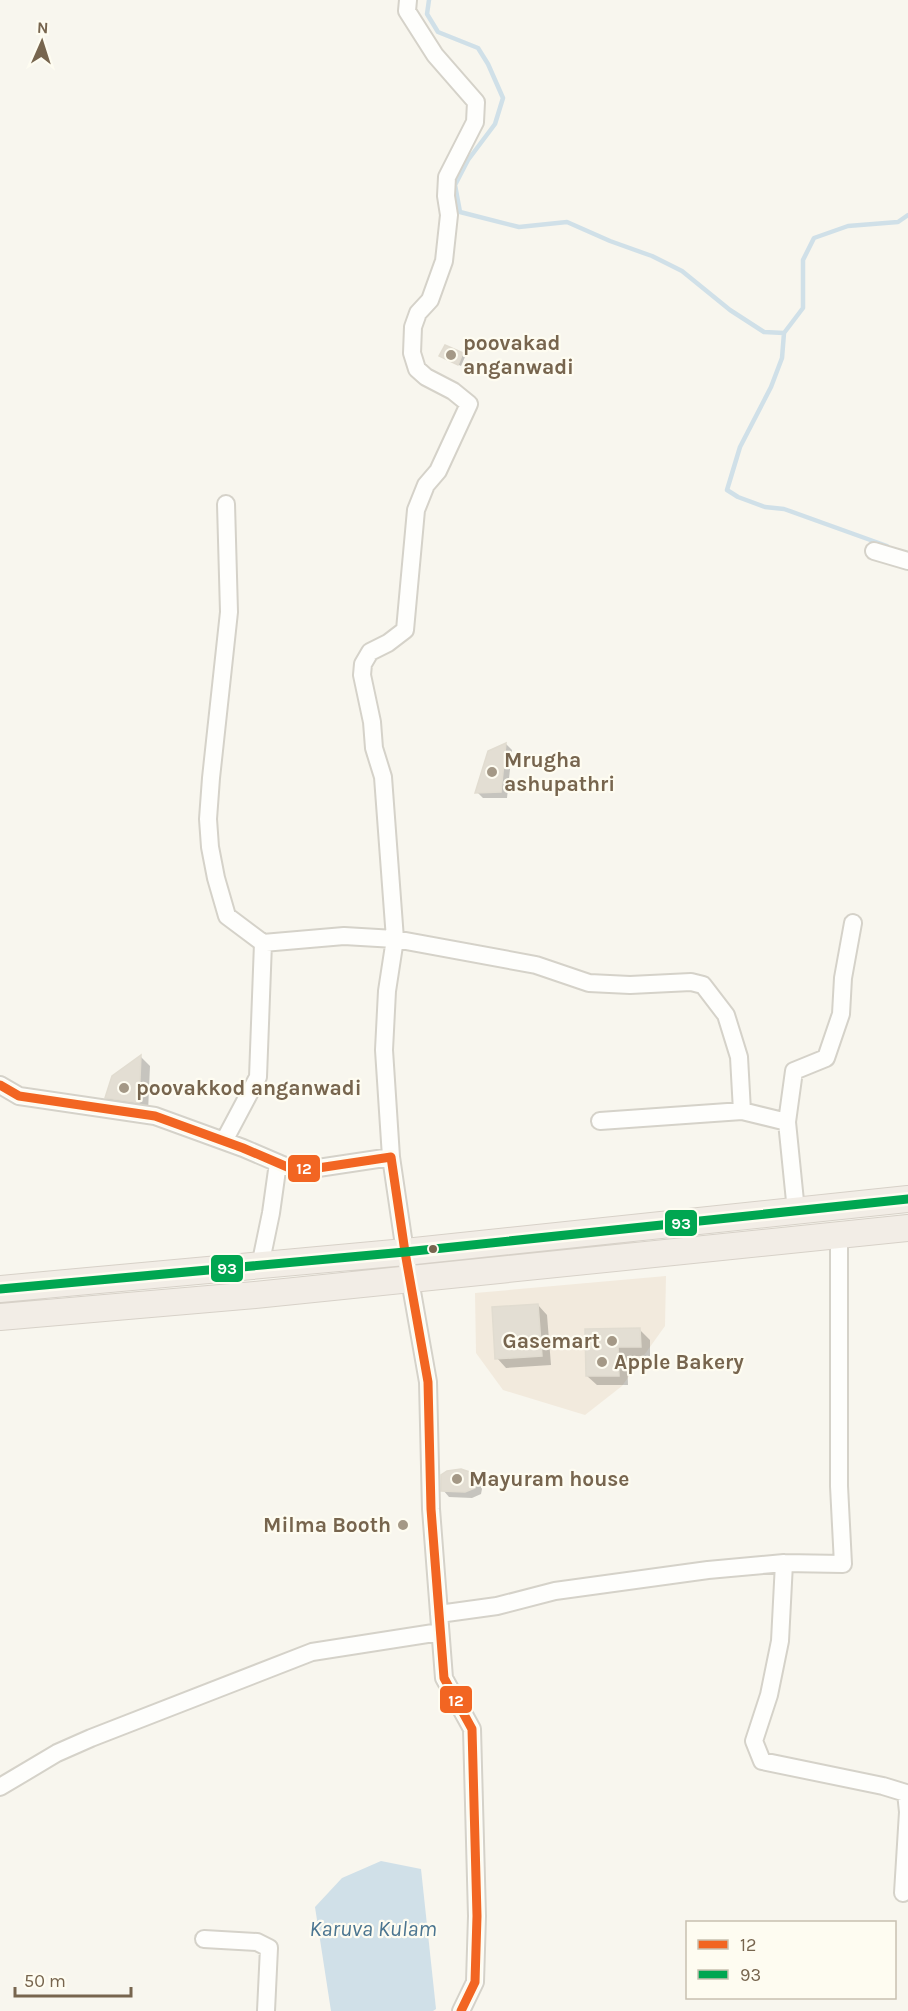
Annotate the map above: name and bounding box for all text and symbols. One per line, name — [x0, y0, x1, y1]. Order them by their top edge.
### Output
north arrow — [12, 12, 72, 72]
text: N — [37, 18, 49, 37]
place label: poovakad anganwadi — [463, 331, 574, 379]
marker: poovakad anganwadi — [444, 348, 458, 362]
place label: Mrugha ashupathri — [504, 748, 615, 796]
marker: Mrugha ashupathri — [485, 765, 499, 779]
place label: poovakkod anganwadi — [136, 1076, 362, 1100]
marker: poovakkod anganwadi — [117, 1081, 131, 1095]
line badge: 12 — [287, 1154, 321, 1183]
text: 12 — [296, 1159, 312, 1178]
line badge: 93 — [664, 1209, 698, 1237]
text: 93 — [671, 1214, 691, 1233]
unlabelled marker — [427, 1243, 439, 1255]
line badge: 93 — [210, 1254, 244, 1283]
text: 93 — [217, 1259, 237, 1278]
place label: Gasemart — [503, 1329, 600, 1353]
marker: Gasemart — [605, 1334, 619, 1348]
place label: Apple Bakery — [614, 1350, 744, 1374]
marker: Apple Bakery — [595, 1355, 609, 1369]
place label: Mayuram house — [469, 1467, 630, 1491]
marker: Mayuram house — [450, 1472, 464, 1486]
place label: Milma Booth — [263, 1513, 391, 1537]
marker: Milma Booth — [396, 1518, 410, 1532]
line badge: 12 — [439, 1685, 473, 1714]
text: 12 — [448, 1691, 464, 1710]
water label: Karuva Kulam — [309, 1916, 437, 1942]
legend — [686, 1921, 896, 1999]
text: 12 — [740, 1934, 756, 1956]
scale bar — [15, 1960, 130, 1998]
text: 93 — [740, 1964, 761, 1986]
text: 50 m — [24, 1970, 66, 1992]

